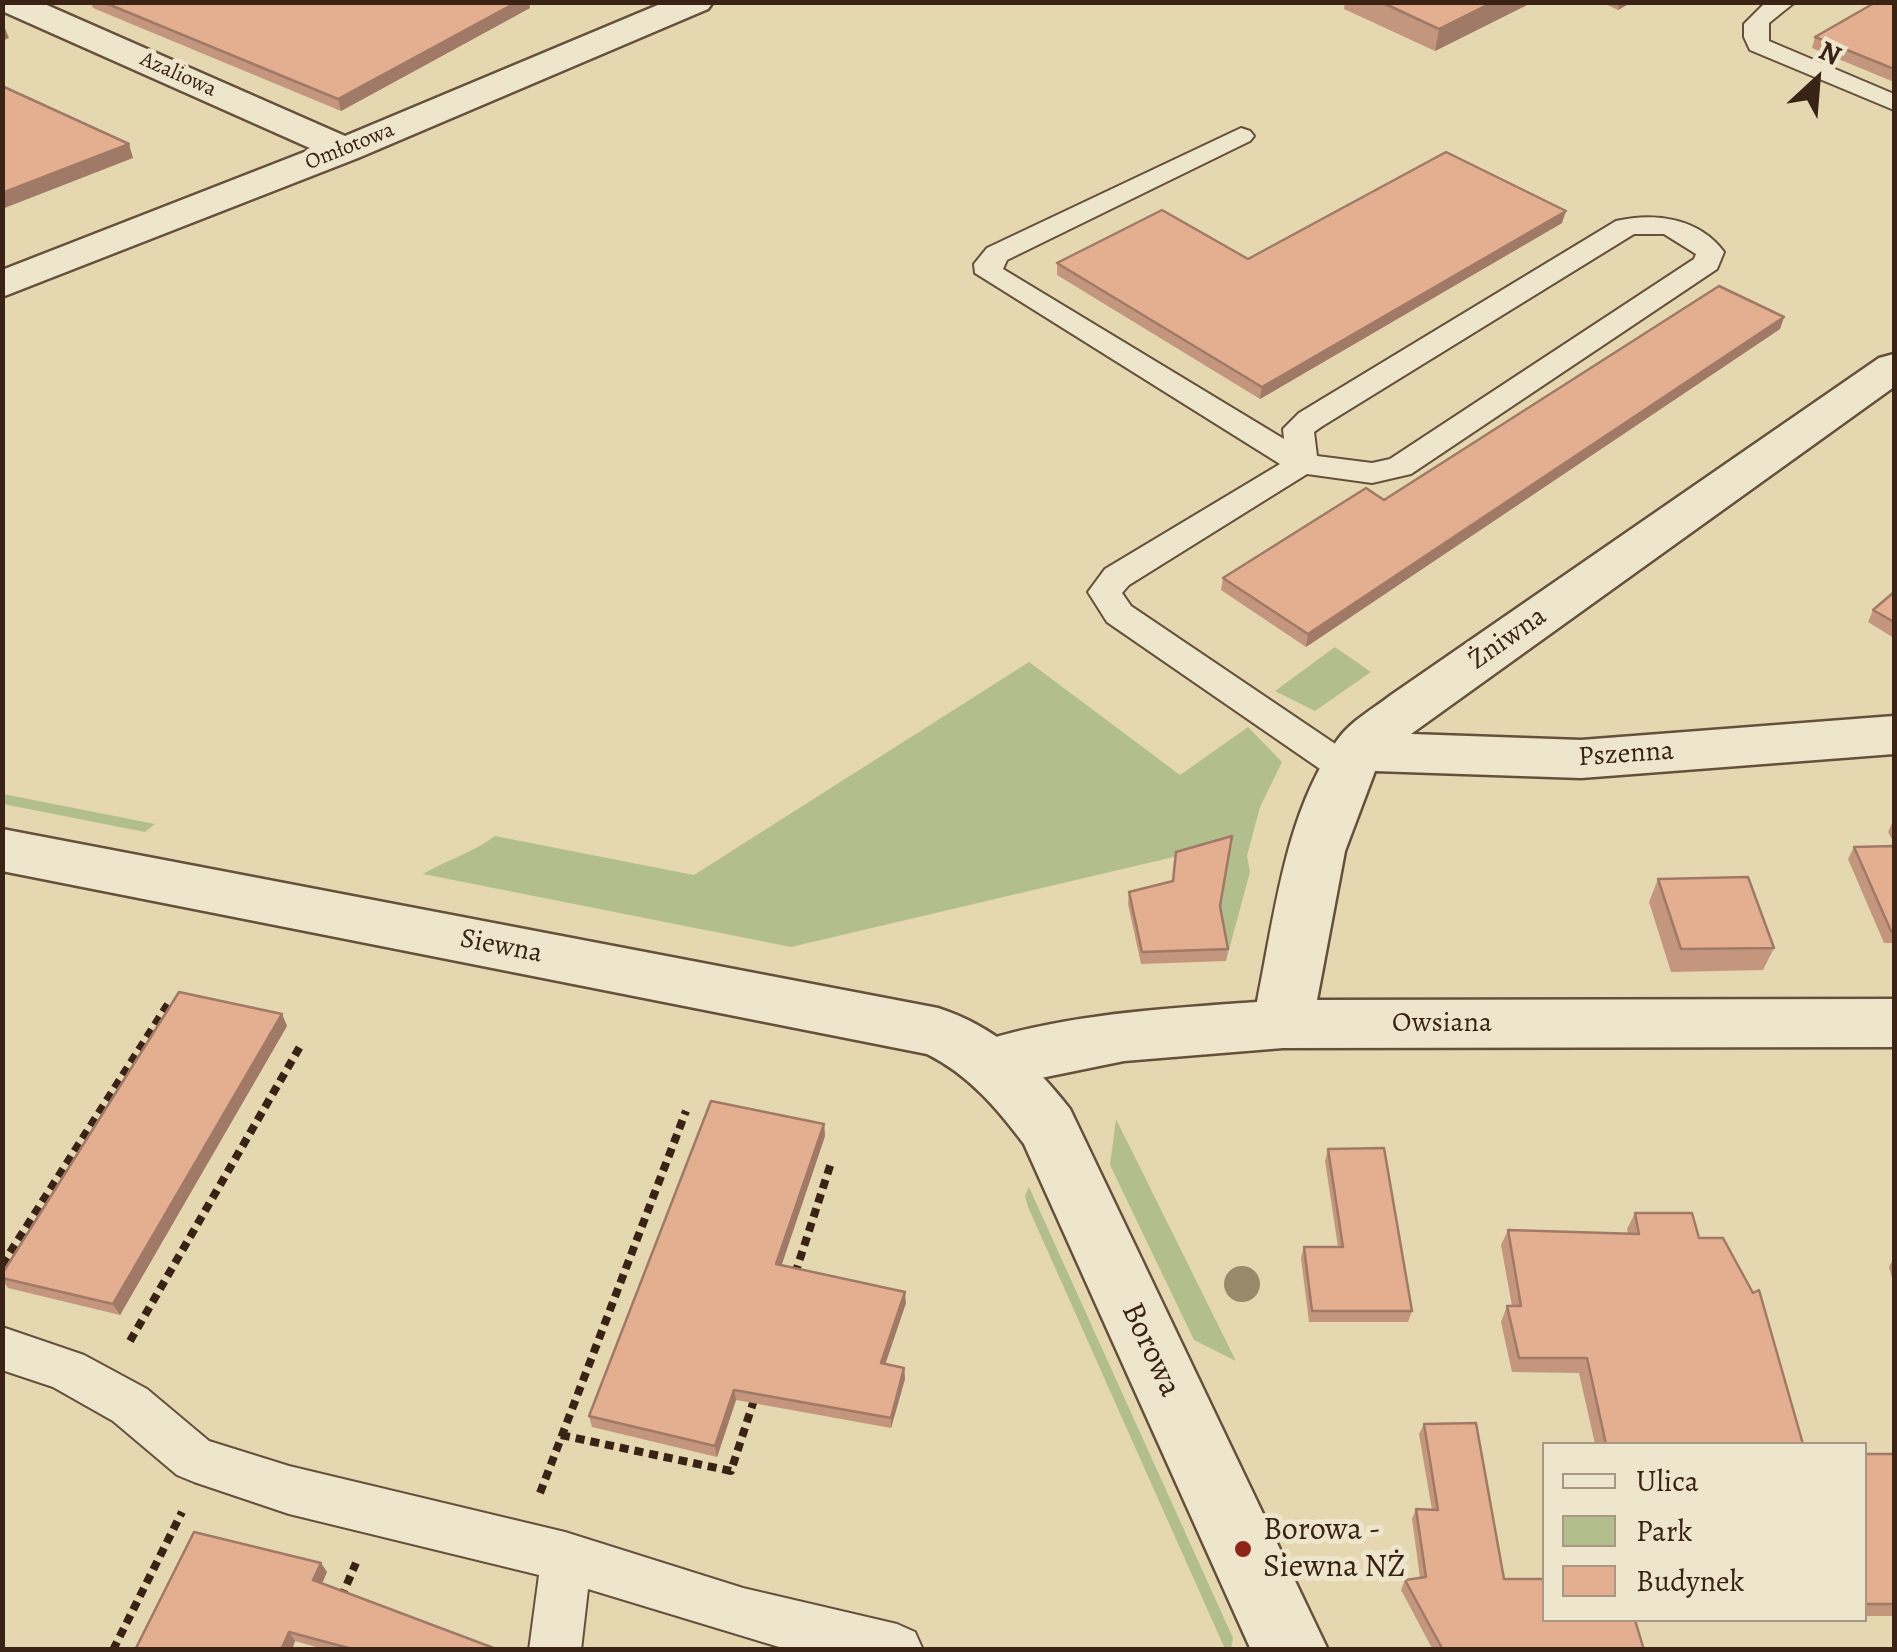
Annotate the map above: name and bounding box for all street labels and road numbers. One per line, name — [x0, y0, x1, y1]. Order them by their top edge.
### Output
street label: Azaliowa — [136, 47, 220, 103]
street label: Omłotowa — [302, 117, 398, 177]
street label: Żniwna — [1463, 600, 1553, 678]
street label: Pszenna — [1577, 735, 1675, 775]
street label: Siewna — [457, 923, 545, 971]
street label: Owsiana — [1392, 1007, 1492, 1041]
street label: Borowa — [1112, 1297, 1188, 1403]

